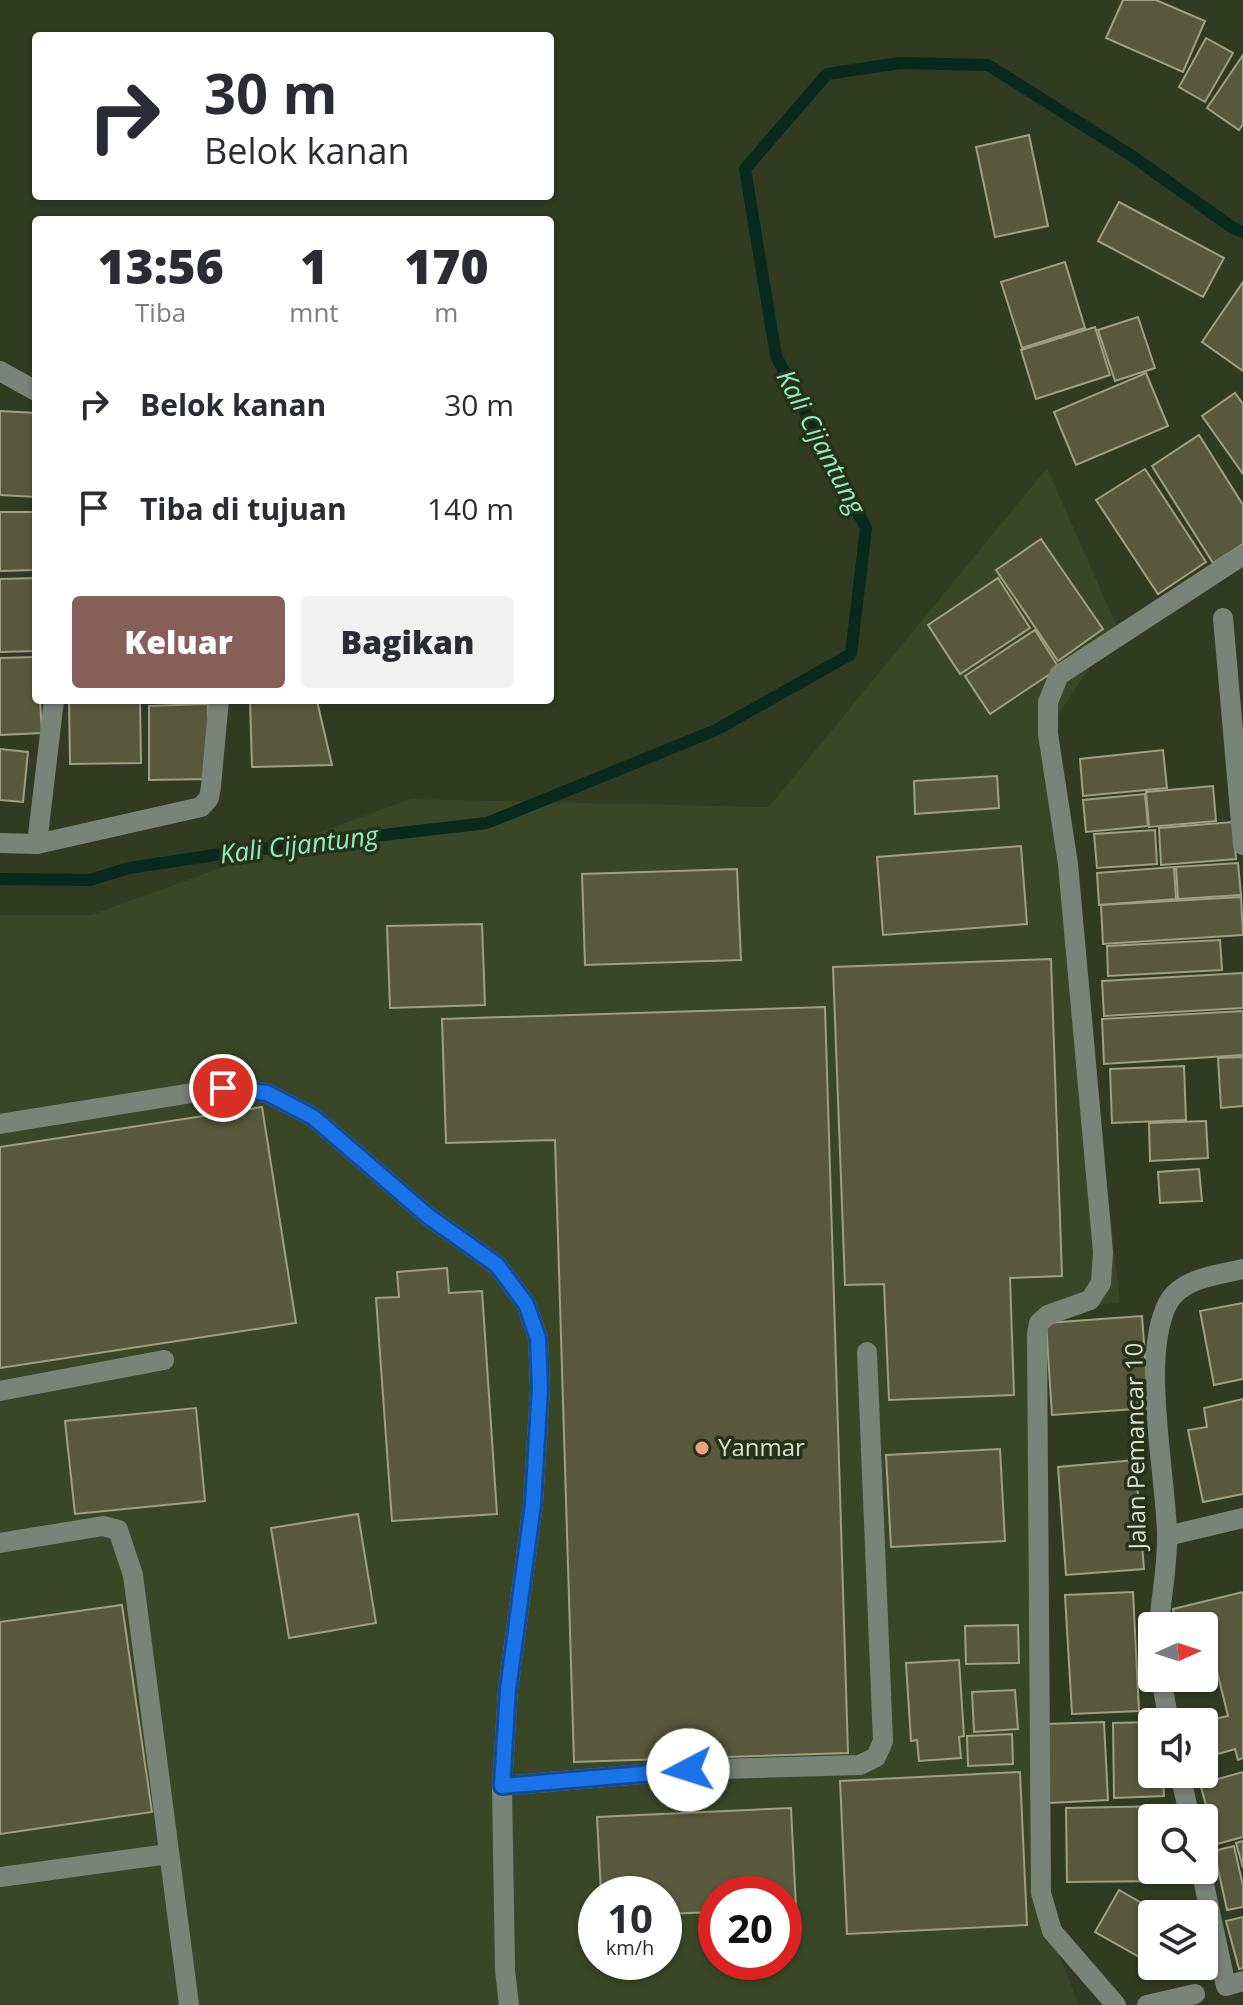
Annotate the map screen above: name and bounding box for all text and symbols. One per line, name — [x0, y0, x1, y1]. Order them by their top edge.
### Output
text: 30 m — [204, 54, 338, 130]
icon: right — [72, 64, 176, 168]
text: Belok kanan — [204, 126, 410, 175]
text: 13:56 — [97, 233, 224, 298]
text: 1 — [300, 233, 328, 298]
text: 170 — [404, 233, 489, 298]
text: Tiba — [135, 294, 186, 330]
text: mnt — [289, 294, 339, 330]
text: m — [434, 294, 458, 330]
water label: Kali Cijantung — [769, 363, 876, 522]
icon: right — [72, 382, 116, 426]
text: Belok kanan — [140, 384, 326, 425]
text: 30 m — [444, 384, 514, 425]
icon: arrive — [72, 486, 116, 530]
text: Tiba di tujuan — [140, 488, 347, 529]
text: 140 m — [427, 488, 514, 529]
button: Keluar — [72, 596, 285, 688]
button: Bagikan — [301, 596, 514, 688]
water label: Kali Cijantung — [218, 816, 382, 872]
pin — [189, 1054, 257, 1122]
icon: arrive — [201, 1066, 245, 1110]
street label: Jalan Pemancar 10 — [1116, 1342, 1153, 1552]
place label: Yanmar — [718, 1430, 805, 1463]
marker: Yanmar — [693, 1439, 711, 1457]
north arrow — [1138, 1612, 1218, 1692]
map controls — [1138, 1612, 1218, 1980]
button: sound — [1138, 1708, 1218, 1788]
position arrow — [646, 1728, 730, 1812]
button: search — [1138, 1804, 1218, 1884]
speed limit sign: 20 — [698, 1876, 802, 1980]
text: 10 — [607, 1890, 653, 1945]
button: layers — [1138, 1900, 1218, 1980]
text: km/h — [606, 1934, 654, 1961]

